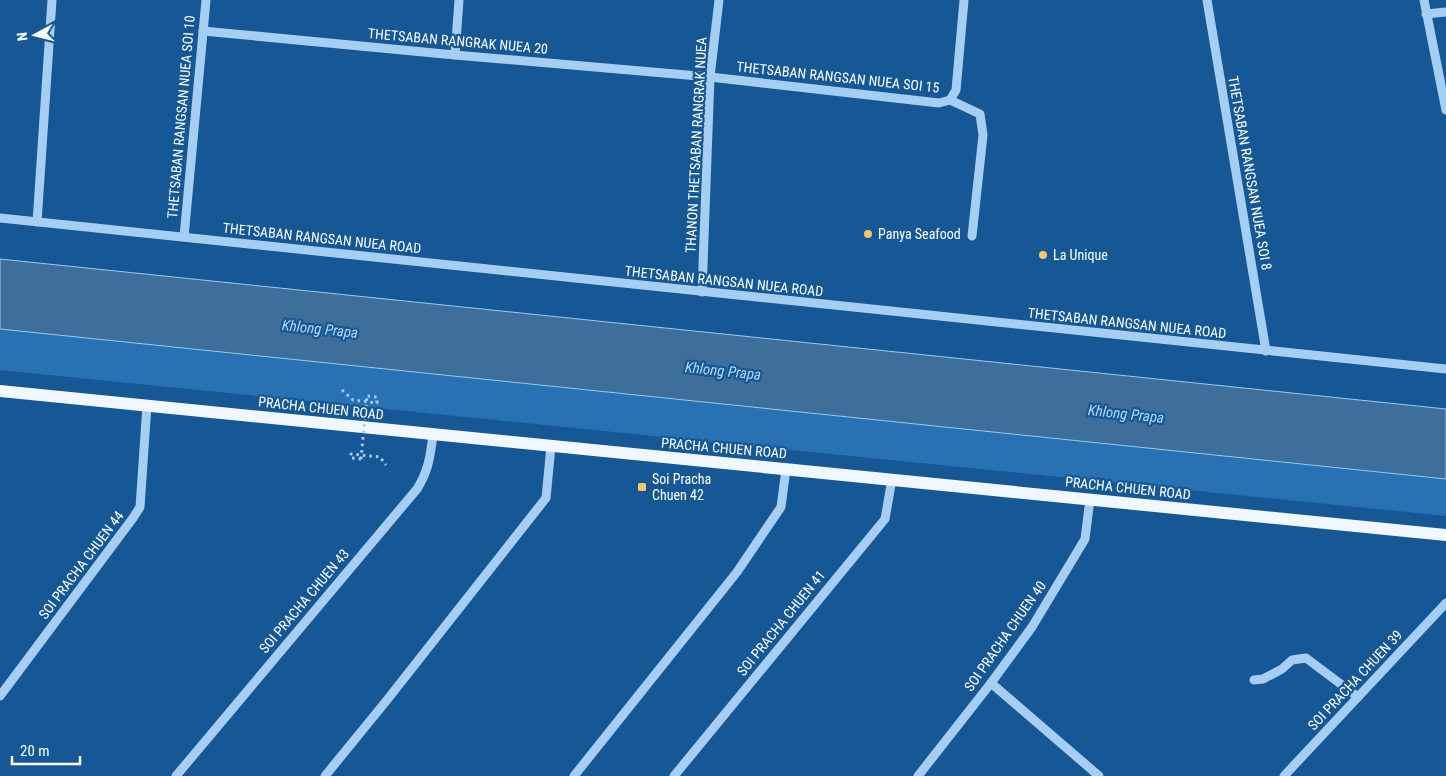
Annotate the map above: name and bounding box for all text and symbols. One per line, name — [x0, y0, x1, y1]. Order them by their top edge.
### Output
north arrow — [10, 10, 60, 60]
street label: THETSABAN RANGSAN NUEA SOI 10 — [164, 15, 198, 219]
street label: THETSABAN RANGRAK NUEA 20 — [367, 25, 549, 57]
text: N — [14, 31, 31, 42]
street label: THANON THETSABAN RANGRAK NUEA — [682, 37, 710, 253]
street label: THETSABAN RANGSAN NUEA SOI 15 — [736, 58, 940, 96]
street label: THETSABAN RANGSAN NUEA SOI 8 — [1225, 75, 1275, 271]
street label: THETSABAN RANGSAN NUEA ROAD — [222, 220, 422, 256]
place label: Panya Seafood — [878, 226, 961, 242]
marker: Panya Seafood — [862, 228, 874, 240]
place label: La Unique — [1053, 247, 1108, 263]
marker: La Unique — [1037, 249, 1049, 261]
street label: THETSABAN RANGSAN NUEA ROAD — [624, 263, 824, 299]
street label: THETSABAN RANGSAN NUEA ROAD — [1027, 305, 1227, 341]
water label: Khlong Prapa — [281, 316, 359, 342]
water label: Khlong Prapa — [684, 358, 762, 384]
street label: PRACHA CHUEN ROAD — [257, 393, 385, 423]
water label: Khlong Prapa — [1087, 401, 1165, 427]
street label: PRACHA CHUEN ROAD — [660, 435, 788, 461]
place label: Soi Pracha Chuen 42 — [652, 471, 711, 503]
street label: PRACHA CHUEN ROAD — [1064, 473, 1192, 503]
marker: Soi Pracha Chuen 42 — [636, 481, 648, 493]
street label: SOI PRACHA CHUEN 44 — [35, 508, 127, 622]
street label: SOI PRACHA CHUEN 43 — [256, 546, 352, 656]
street label: SOI PRACHA CHUEN 41 — [734, 567, 828, 679]
street label: SOI PRACHA CHUEN 40 — [961, 578, 1049, 694]
street label: SOI PRACHA CHUEN 39 — [1305, 627, 1405, 733]
scale bar — [12, 734, 80, 766]
text: 20 m — [20, 742, 50, 760]

